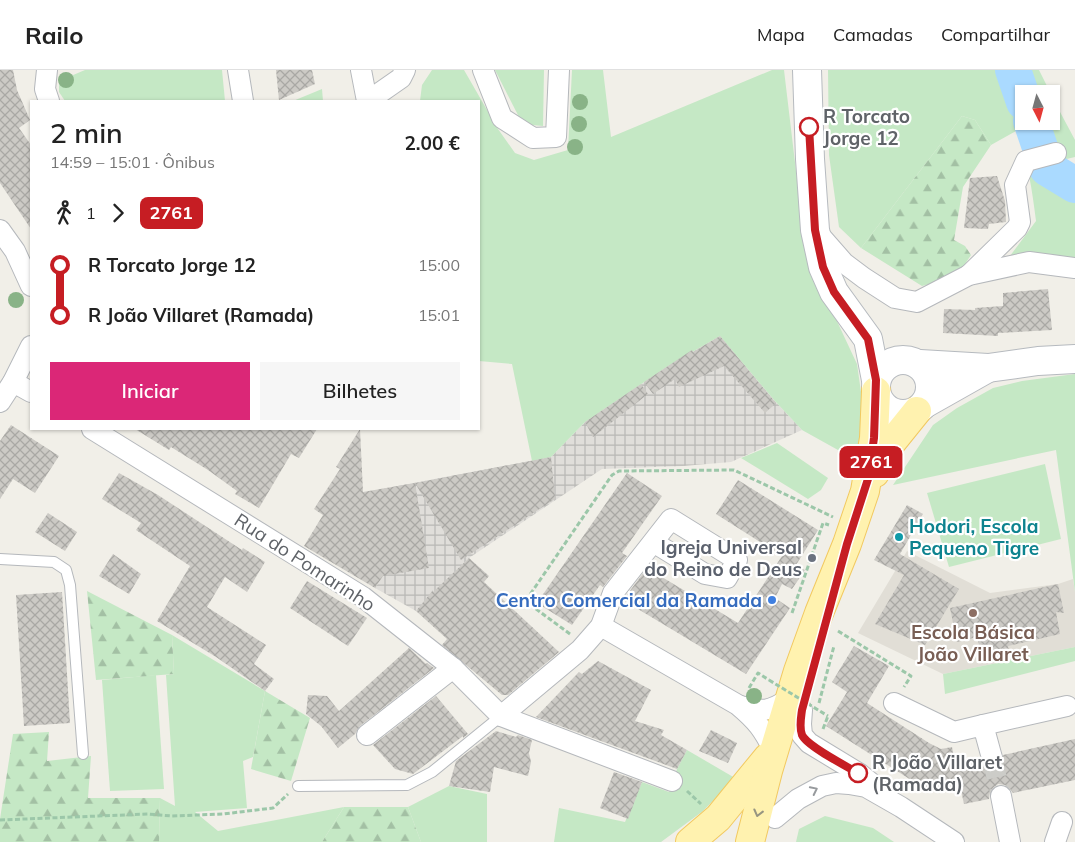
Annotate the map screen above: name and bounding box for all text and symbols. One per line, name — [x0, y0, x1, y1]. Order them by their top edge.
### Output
text: Railo — [25, 20, 83, 50]
text: Mapa — [757, 23, 805, 46]
text: Camadas — [833, 23, 913, 46]
text: Compartilhar — [941, 23, 1050, 46]
north arrow — [1015, 85, 1060, 130]
map controls — [1015, 85, 1060, 130]
place label: R Torcato Jorge 12 — [823, 104, 910, 150]
text: 2 min — [50, 115, 123, 150]
marker: R Torcato Jorge 12 — [799, 117, 819, 137]
text: 2.00 € — [404, 131, 460, 155]
text: 14:59 – 15:01 · Ônibus — [50, 152, 215, 172]
icon: walk — [50, 199, 78, 227]
icon: forward — [104, 199, 132, 227]
text: 2761 — [150, 201, 193, 224]
text: 1 — [86, 203, 96, 223]
text: R Torcato Jorge 12 — [88, 253, 256, 277]
text: 15:00 — [418, 255, 460, 275]
text: R João Villaret (Ramada) — [88, 303, 314, 327]
text: 15:01 — [418, 305, 460, 325]
button: Iniciar — [50, 362, 250, 420]
button: Bilhetes — [260, 362, 460, 420]
line badge: 2761 — [836, 446, 906, 478]
text: 2761 — [849, 450, 893, 473]
street label: Rua do Pomarinho — [230, 508, 380, 616]
place label: Hodori, Escola Pequeno Tigre — [909, 514, 1039, 560]
marker: Hodori, Escola Pequeno Tigre — [893, 531, 905, 543]
place label: Igreja Universal do Reino de Deus — [644, 535, 802, 581]
marker: Igreja Universal do Reino de Deus — [806, 552, 818, 564]
place label: Centro Comercial da Ramada — [496, 588, 762, 612]
marker: Centro Comercial da Ramada — [766, 594, 778, 606]
marker: Escola Básica João Villaret — [967, 607, 979, 619]
place label: Escola Básica João Villaret — [911, 620, 1035, 666]
place label: R João Villaret (Ramada) — [872, 750, 1002, 796]
marker: R João Villaret (Ramada) — [848, 763, 868, 783]
one-way arrow — [809, 786, 818, 796]
one-way arrow — [753, 809, 763, 817]

